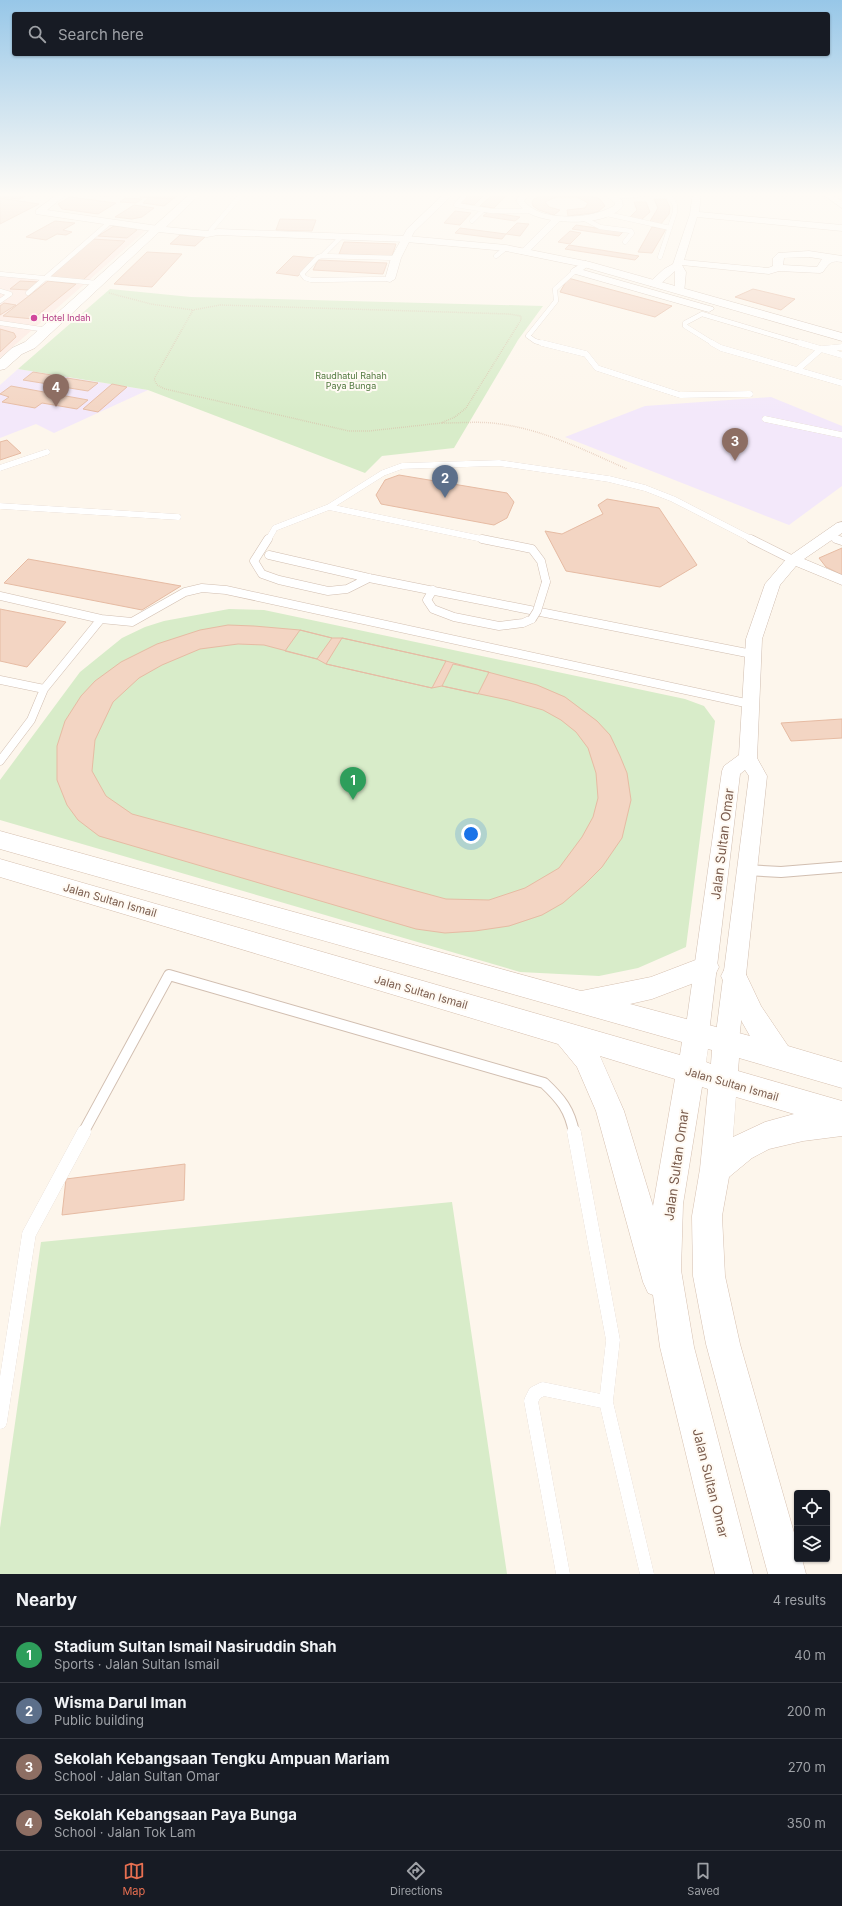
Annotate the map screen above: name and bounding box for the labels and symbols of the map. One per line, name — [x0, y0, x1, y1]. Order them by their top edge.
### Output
place label: Hotel Indah — [42, 312, 91, 323]
marker: Hotel Indah — [29, 313, 39, 323]
park label: Raudhatul Rahah Paya Bunga — [315, 370, 387, 391]
pin: 4 — [43, 374, 69, 407]
pin: 3 — [722, 428, 748, 461]
pin: 2 — [432, 465, 458, 498]
pin: 1 — [340, 767, 366, 800]
street label: Jalan Sultan Omar — [707, 787, 737, 901]
your location — [461, 824, 481, 844]
street label: Jalan Sultan Ismail — [62, 880, 158, 920]
street label: Jalan Sultan Ismail — [373, 972, 469, 1012]
street label: Jalan Sultan Ismail — [684, 1064, 780, 1104]
street label: Jalan Sultan Omar — [660, 1108, 692, 1222]
street label: Jalan Sultan Omar — [690, 1427, 732, 1540]

